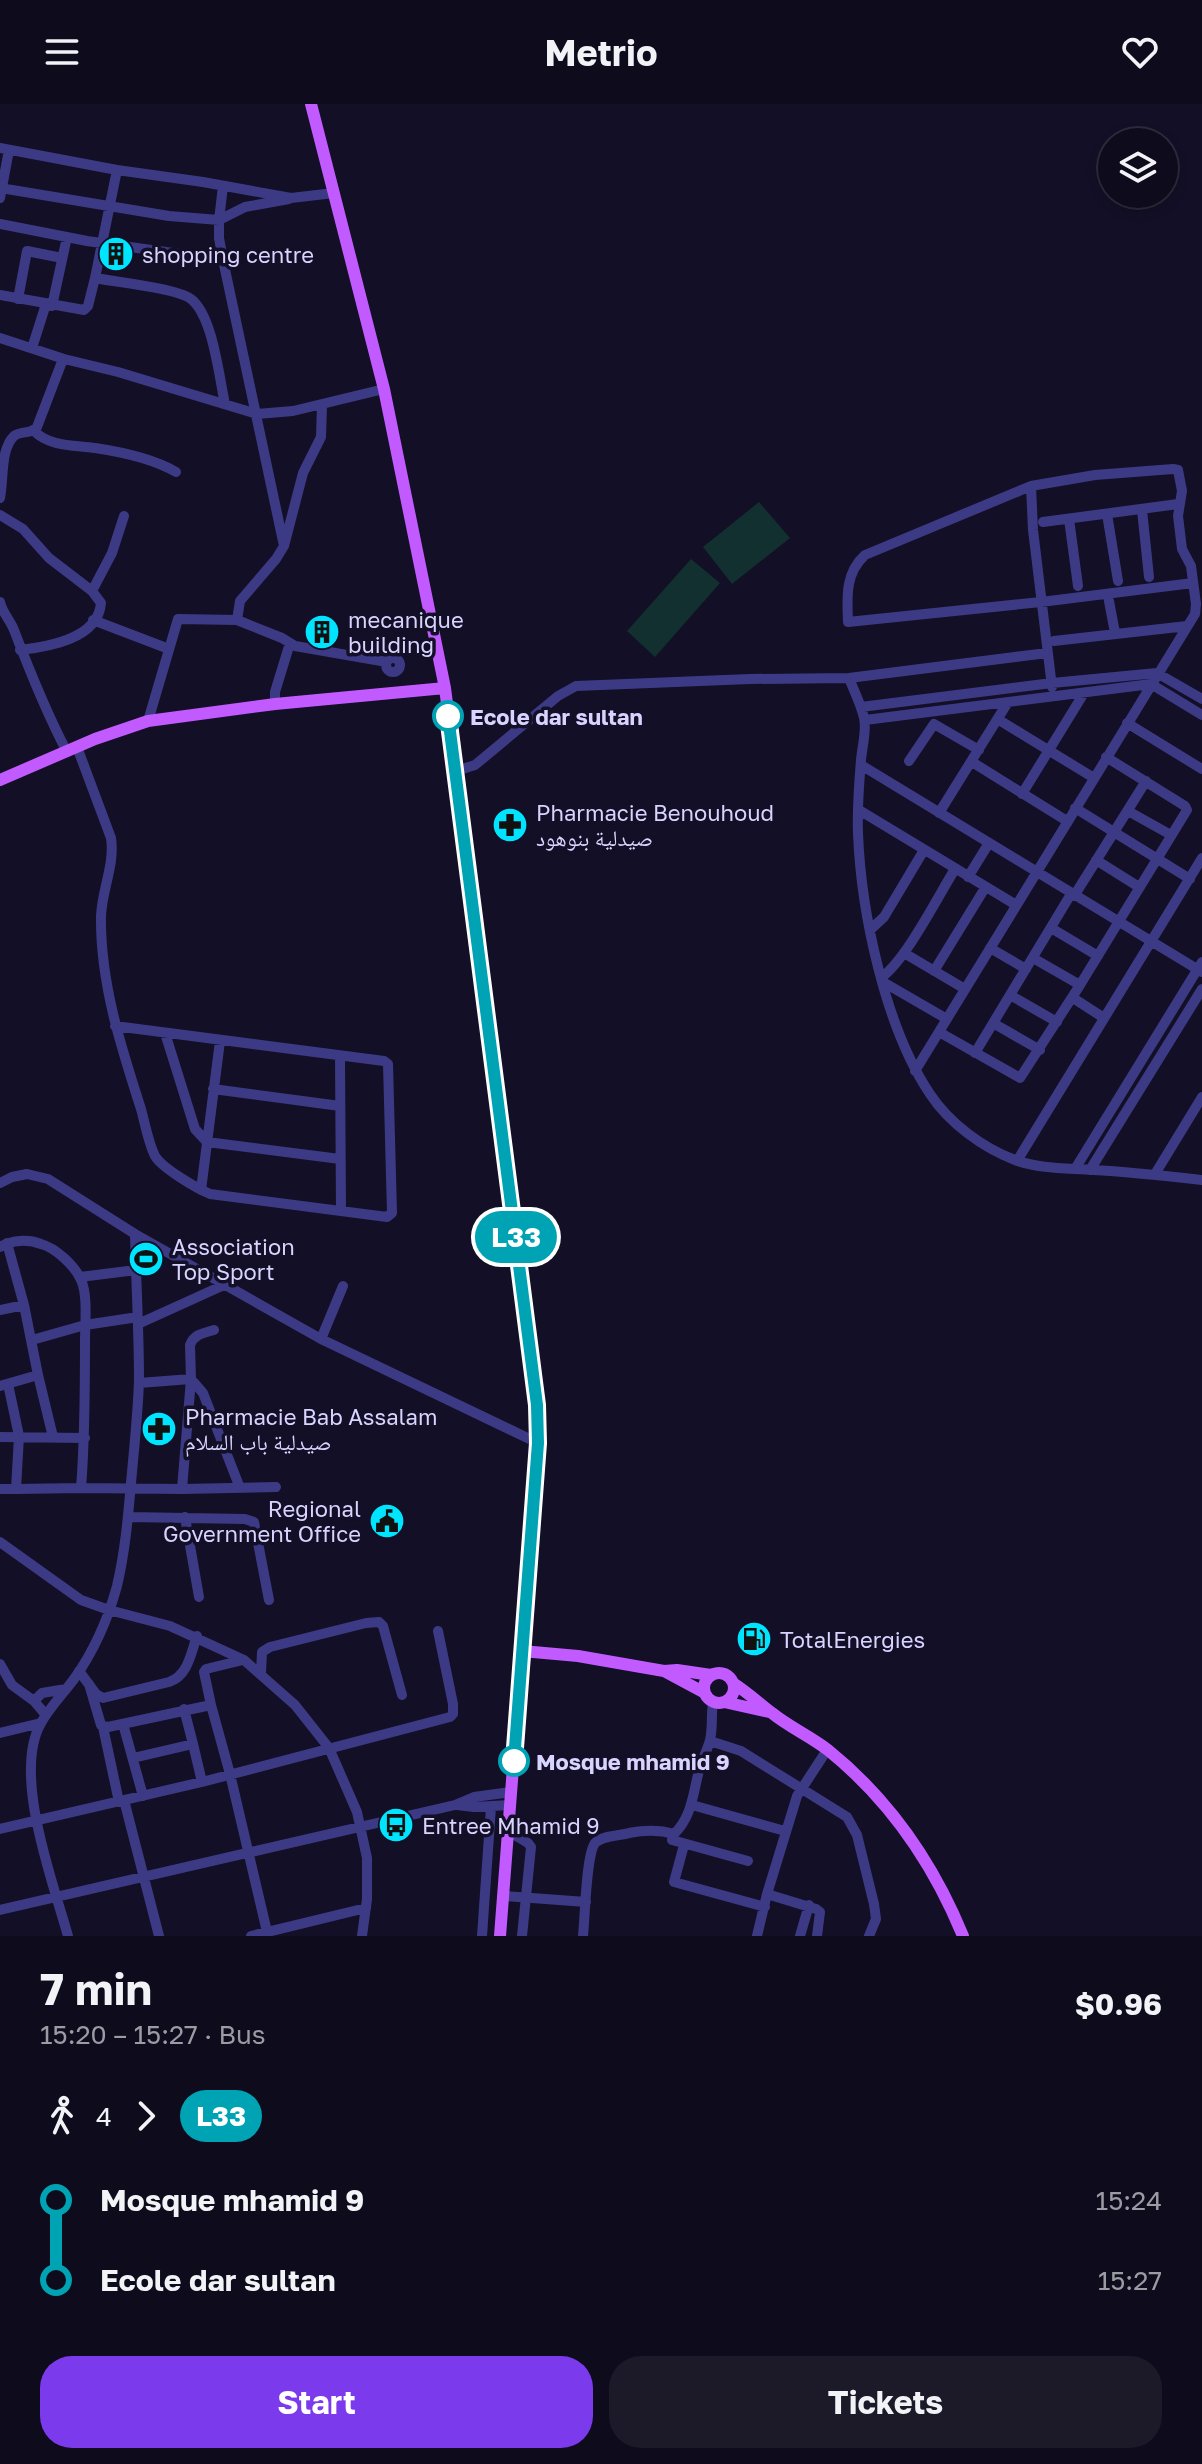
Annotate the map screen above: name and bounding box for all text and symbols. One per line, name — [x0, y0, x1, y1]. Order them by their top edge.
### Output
icon: menu — [40, 30, 84, 74]
icon: heart — [1118, 30, 1162, 74]
text: Metrio — [544, 31, 658, 74]
map controls — [1098, 128, 1178, 208]
button: layers — [1098, 128, 1178, 208]
building icon: shopping centre — [97, 235, 135, 273]
place label: shopping centre — [142, 241, 314, 268]
place label: mecanique building — [348, 606, 464, 658]
building icon: mecanique building — [303, 613, 341, 651]
marker: Ecole dar sultan — [433, 701, 463, 731]
place label: Ecole dar sultan — [470, 703, 643, 730]
place label: Pharmacie Benouhoud صيدلية بنوهود — [536, 799, 774, 851]
pharmacy icon: Pharmacie Benouhoud صيدلية بنوهود — [491, 806, 529, 844]
line badge: L33 — [470, 1211, 562, 1263]
text: L33 — [491, 1220, 541, 1253]
place label: Association Top Sport — [172, 1233, 295, 1285]
sports icon: Association Top Sport — [127, 1240, 165, 1278]
place label: Pharmacie Bab Assalam صيدلية باب السلام — [185, 1403, 438, 1457]
pharmacy icon: Pharmacie Bab Assalam صيدلية باب السلام — [140, 1410, 178, 1448]
place label: Regional Government Office — [163, 1495, 361, 1547]
public building icon: Regional Government Office — [368, 1502, 406, 1540]
fuel station icon: TotalEnergies — [735, 1620, 773, 1658]
place label: TotalEnergies — [780, 1626, 925, 1653]
marker: Mosque mhamid 9 — [499, 1746, 529, 1776]
place label: Mosque mhamid 9 — [536, 1748, 730, 1775]
bus stop icon: Entree Mhamid 9 — [377, 1806, 415, 1844]
place label: Entree Mhamid 9 — [422, 1812, 600, 1839]
text: 7 min — [40, 1962, 152, 2015]
text: $0.96 — [1075, 1986, 1162, 2022]
text: 15:20 – 15:27 · Bus — [40, 2019, 266, 2050]
icon: walk — [40, 2094, 84, 2138]
icon: forward — [124, 2094, 168, 2138]
text: L33 — [196, 2099, 246, 2132]
text: 4 — [96, 2101, 112, 2132]
text: Mosque mhamid 9 — [100, 2182, 364, 2218]
text: 15:24 — [1096, 2185, 1162, 2216]
text: Ecole dar sultan — [100, 2262, 336, 2298]
text: 15:27 — [1098, 2265, 1162, 2296]
button: Start — [40, 2356, 593, 2448]
button: Tickets — [609, 2356, 1162, 2448]

